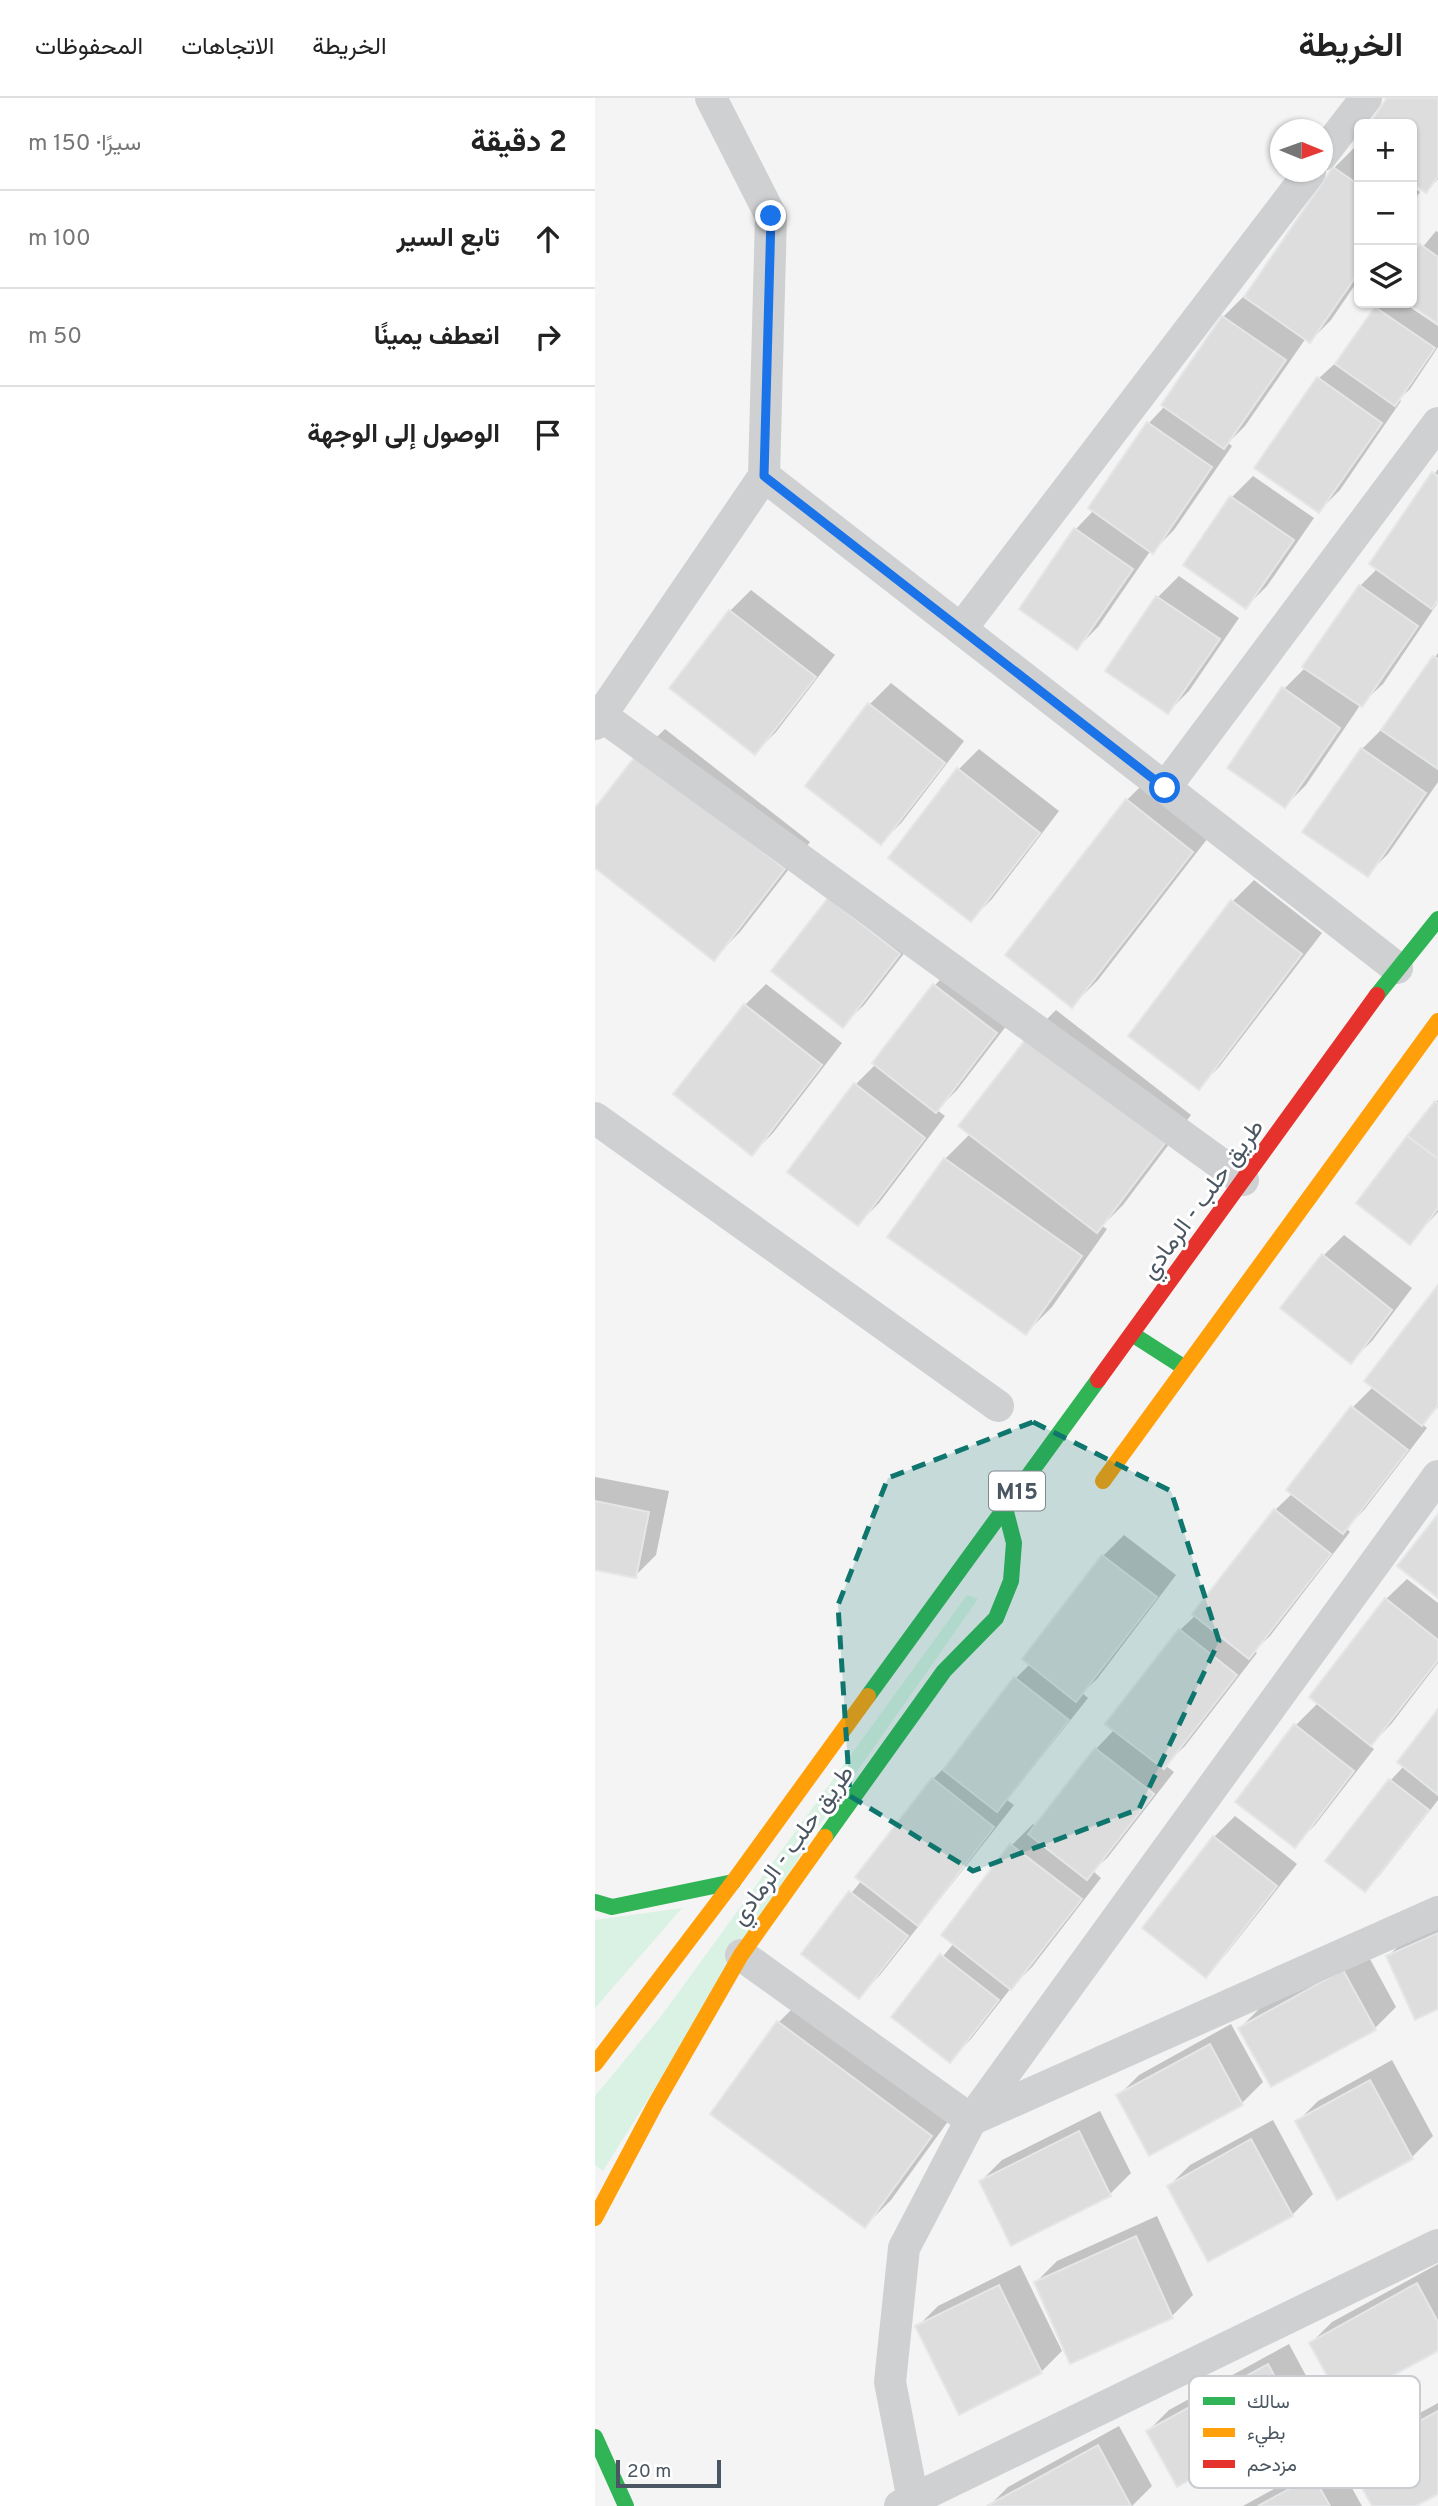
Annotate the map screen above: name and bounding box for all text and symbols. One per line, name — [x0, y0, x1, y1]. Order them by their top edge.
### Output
text: الخريطة — [1299, 27, 1403, 69]
text: المحفوظات — [35, 33, 143, 63]
text: الاتجاهات — [181, 33, 274, 63]
text: الخريطة — [312, 33, 387, 63]
north arrow — [1270, 119, 1333, 182]
map controls — [1354, 119, 1417, 308]
button: + — [1354, 119, 1417, 182]
text: 2 دقيقة — [470, 125, 567, 162]
text: سيرًا · 150 m — [28, 130, 141, 159]
button: − — [1354, 182, 1417, 245]
route end — [755, 200, 786, 231]
icon: ahead — [529, 220, 567, 258]
text: تابع السير — [397, 223, 500, 256]
text: 100 m — [28, 225, 91, 254]
button: layers — [1354, 245, 1417, 308]
icon: right — [529, 318, 567, 356]
text: انعطف يمينًا — [374, 321, 500, 354]
text: 50 m — [28, 323, 82, 352]
icon: arrive — [529, 416, 567, 454]
text: الوصول إلى الوجهة — [307, 419, 500, 452]
route start — [1149, 772, 1180, 803]
street label: طريق حلب - الرمادي — [1135, 1114, 1273, 1287]
road number: M15 — [989, 1472, 1045, 1510]
street label: طريق حلب - الرمادي — [725, 1760, 863, 1933]
legend — [1189, 2376, 1420, 2488]
text: سالك — [1247, 2391, 1290, 2415]
text: بطيء — [1247, 2422, 1285, 2448]
text: مزدحم — [1247, 2454, 1297, 2478]
scale bar — [616, 2457, 721, 2489]
text: 20 m — [627, 2460, 671, 2484]

